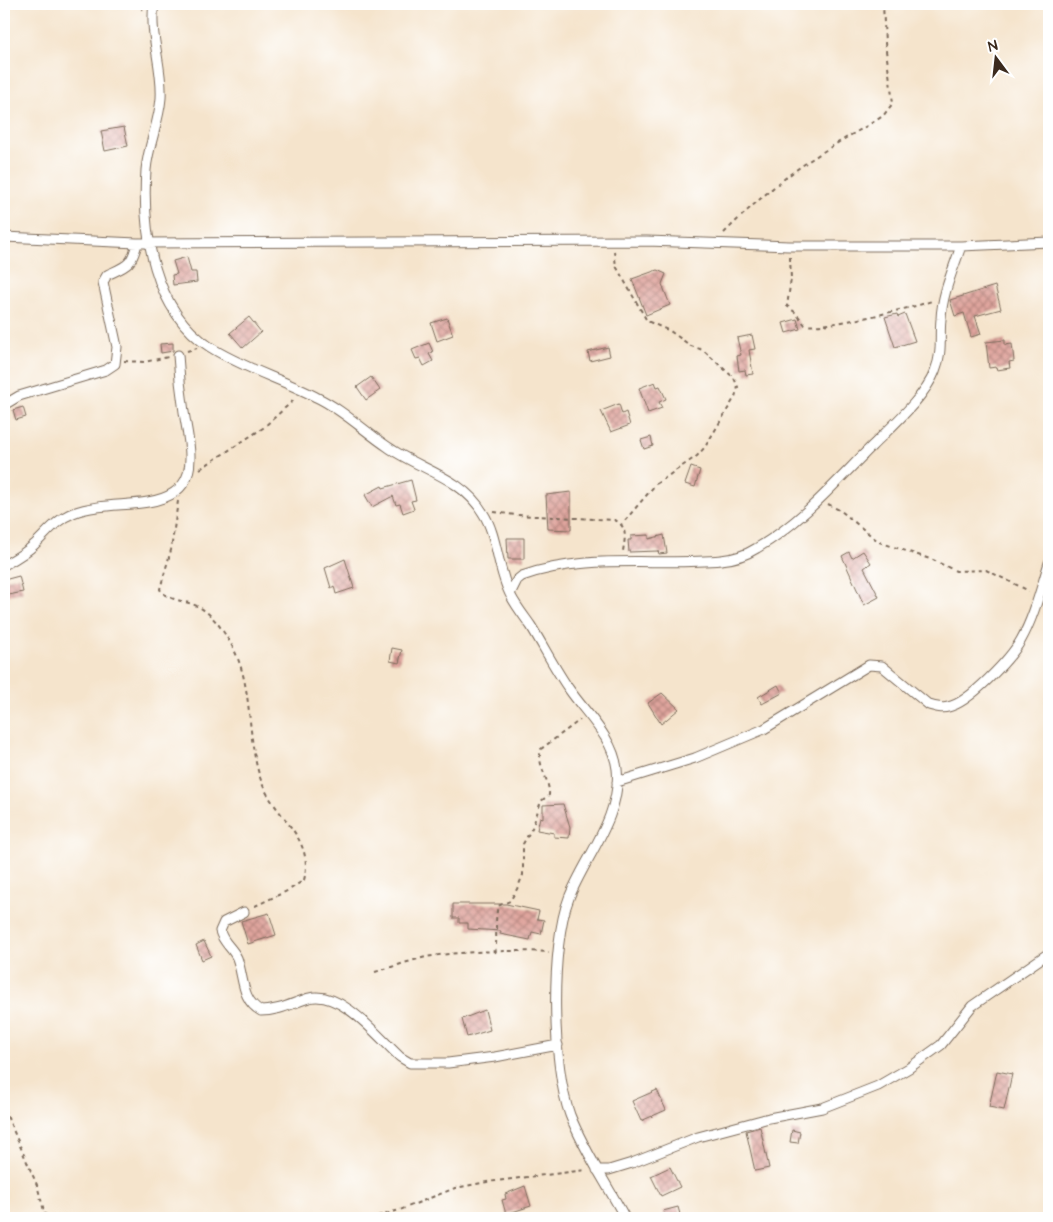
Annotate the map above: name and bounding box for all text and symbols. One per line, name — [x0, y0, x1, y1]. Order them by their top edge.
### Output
north arrow — [970, 32, 1020, 82]
text: N — [986, 36, 1000, 57]

